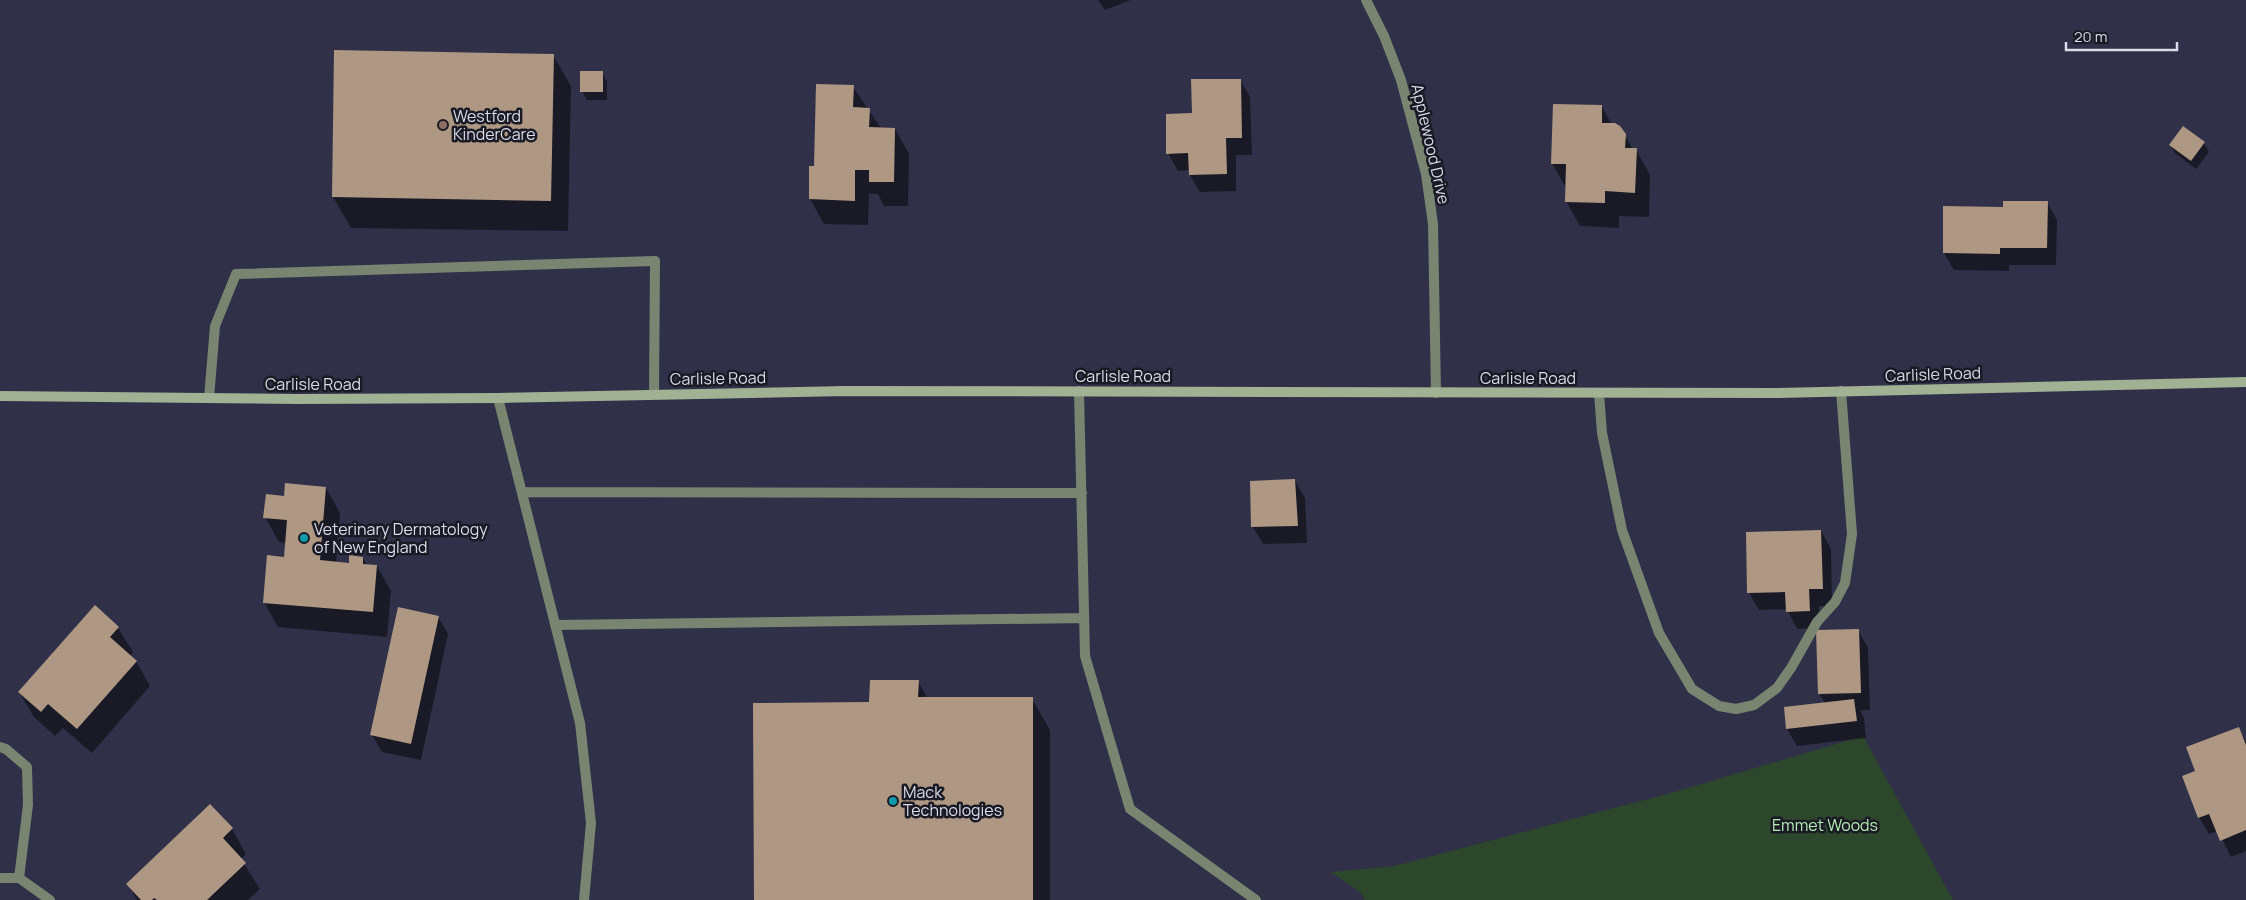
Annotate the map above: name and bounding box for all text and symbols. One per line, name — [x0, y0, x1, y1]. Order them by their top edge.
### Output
scale bar — [2066, 20, 2177, 52]
text: 20 m — [2074, 26, 2107, 47]
street label: Applewood Drive — [1406, 82, 1456, 206]
place label: Westford KinderCare — [453, 105, 536, 145]
marker: Westford KinderCare — [437, 119, 449, 131]
street label: Carlisle Road — [1885, 361, 1981, 387]
street label: Carlisle Road — [1075, 365, 1171, 387]
street label: Carlisle Road — [670, 366, 766, 390]
street label: Carlisle Road — [1480, 367, 1576, 389]
street label: Carlisle Road — [265, 373, 361, 395]
place label: Veterinary Dermatology of New England — [314, 518, 488, 558]
marker: Veterinary Dermatology of New England — [298, 532, 310, 544]
place label: Mack Technologies — [903, 781, 1002, 821]
marker: Mack Technologies — [887, 795, 899, 807]
park label: Emmet Woods — [1772, 814, 1878, 836]

